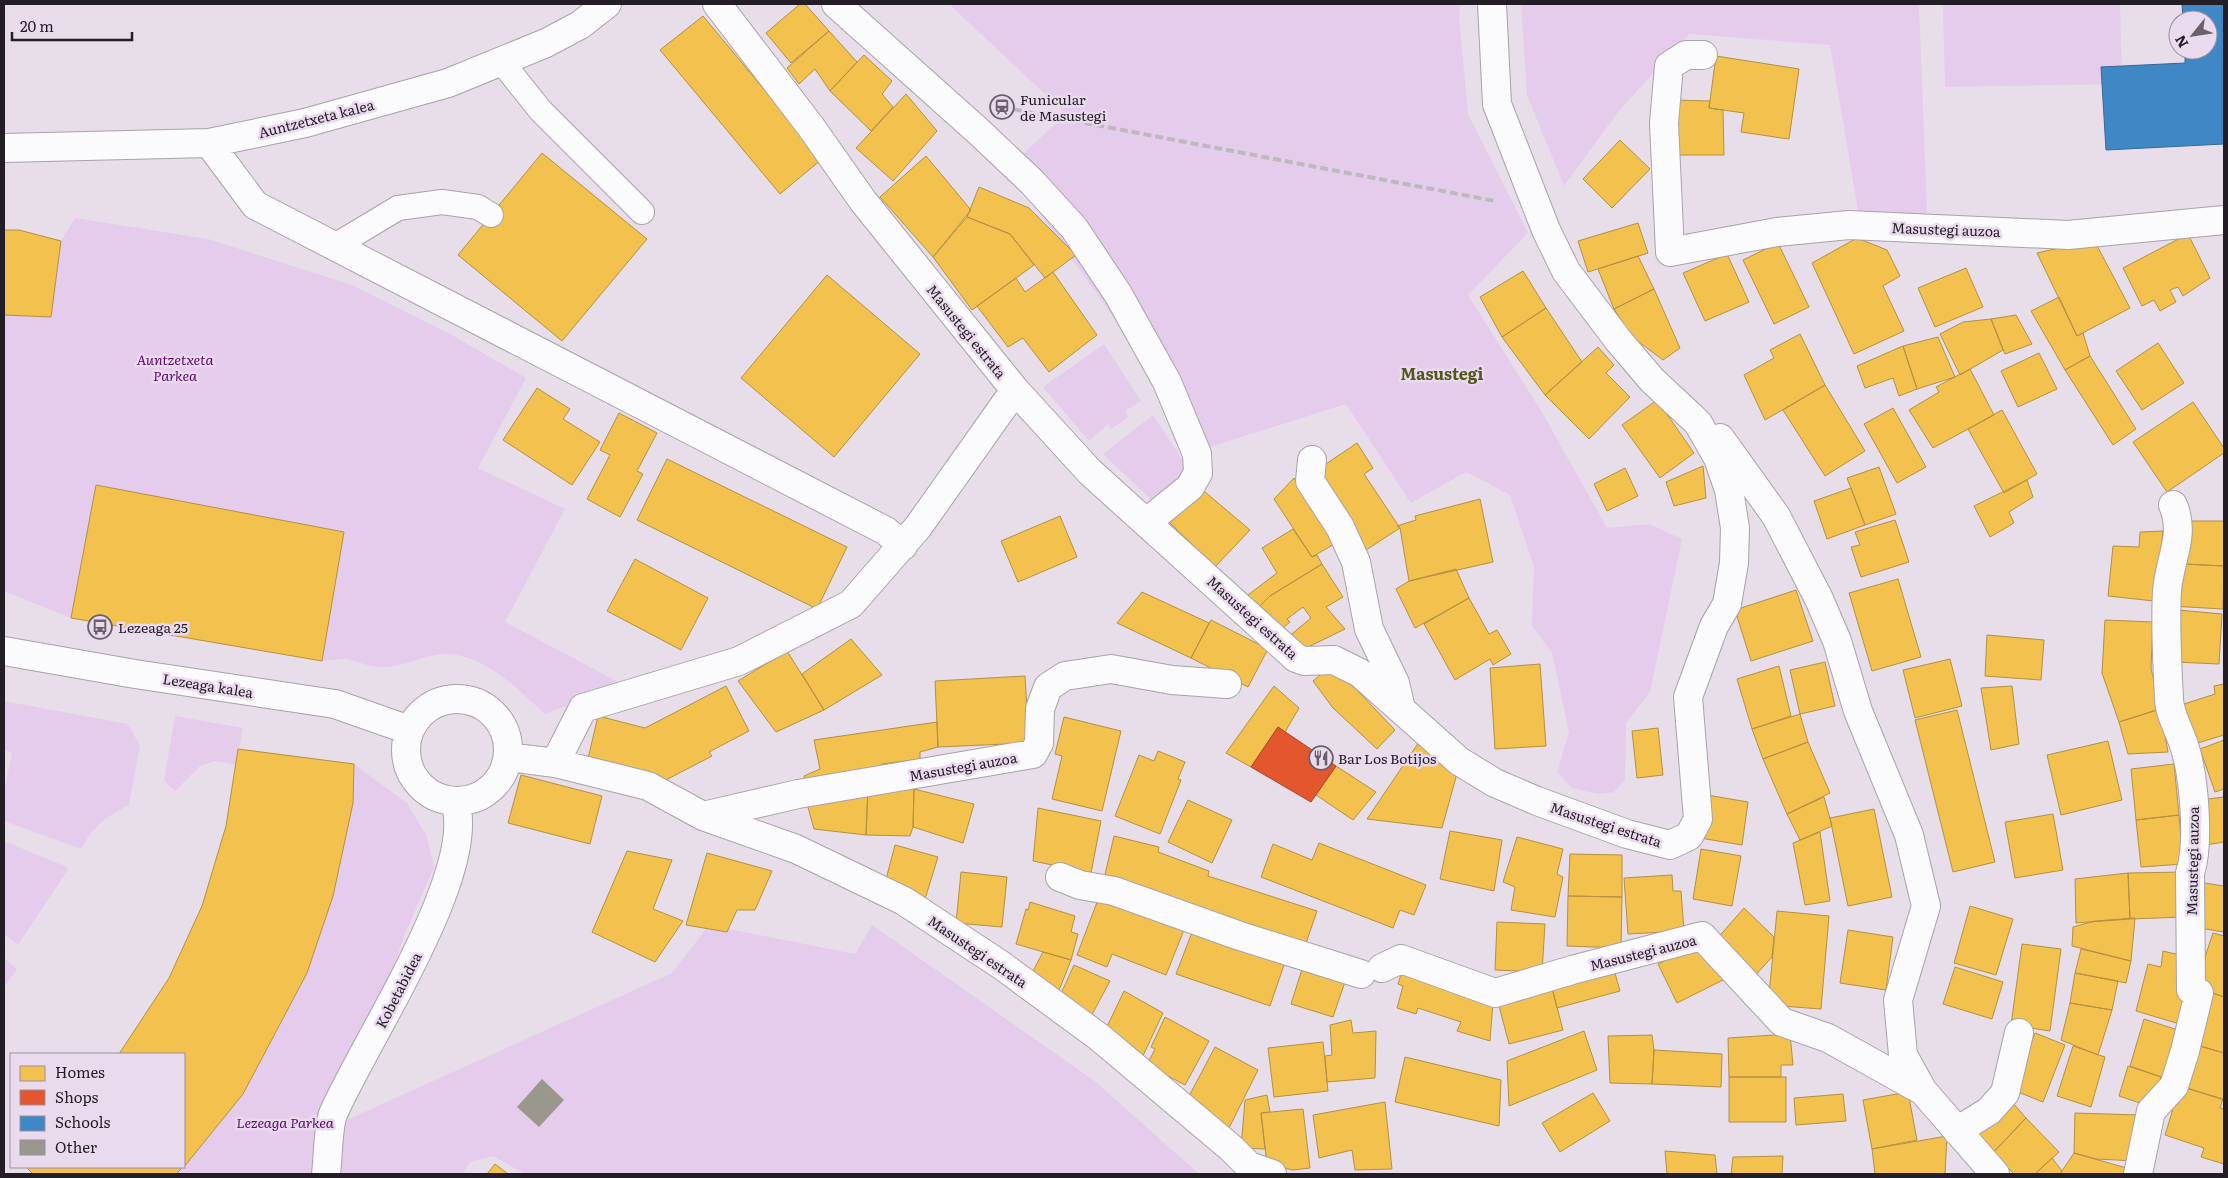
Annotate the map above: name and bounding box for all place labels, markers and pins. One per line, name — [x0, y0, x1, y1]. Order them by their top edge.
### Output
place label: Funicular de Masustegi — [1020, 89, 1107, 125]
station icon: Funicular de Masustegi — [989, 94, 1015, 120]
bus stop icon: Lezeaga 25 — [87, 614, 113, 640]
place label: Lezeaga 25 — [118, 617, 188, 637]
restaurant icon: Bar Los Botijos — [1308, 745, 1334, 771]
place label: Bar Los Botijos — [1338, 748, 1436, 768]

